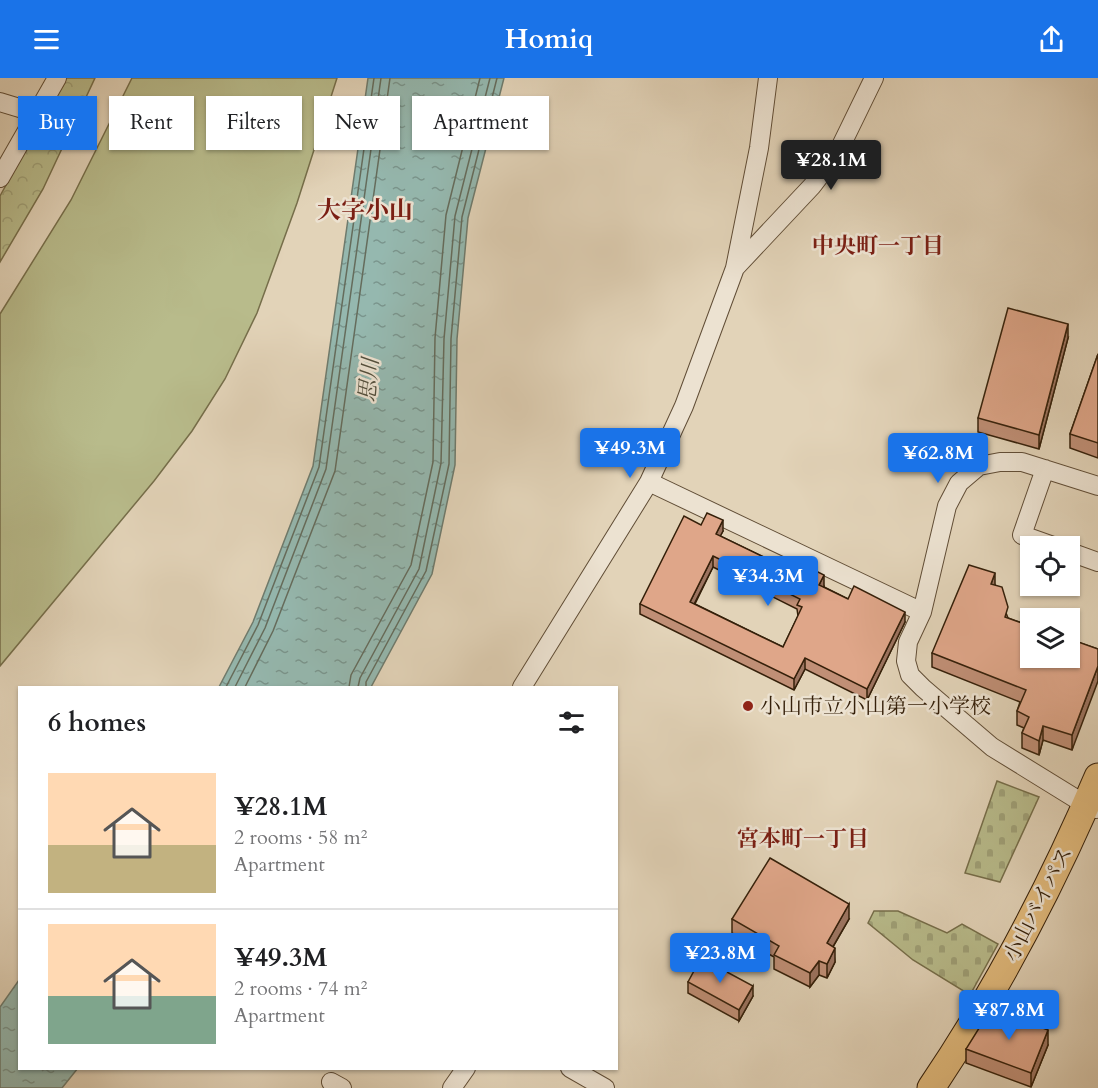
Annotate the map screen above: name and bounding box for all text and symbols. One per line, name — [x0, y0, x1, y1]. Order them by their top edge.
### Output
text: Homiq — [505, 21, 593, 58]
icon: menu — [30, 23, 63, 56]
icon: share — [1035, 23, 1068, 56]
chip: Buy — [18, 96, 97, 150]
chip: Rent — [109, 96, 194, 150]
chip: Filters — [206, 96, 302, 150]
chip: New — [314, 96, 400, 150]
chip: Apartment — [412, 96, 549, 150]
pin: ¥28.1M — [782, 140, 880, 191]
text: ¥28.1M — [795, 146, 867, 173]
district label: 大字小山 — [317, 194, 413, 227]
district label: 中央町一丁目 — [812, 231, 944, 261]
water label: 思川 — [352, 355, 386, 403]
pin: ¥49.3M — [581, 428, 679, 479]
pin: ¥62.8M — [889, 433, 987, 484]
text: ¥49.3M — [594, 434, 666, 461]
text: ¥62.8M — [902, 439, 974, 466]
map controls — [1020, 536, 1080, 668]
button: locate — [1020, 536, 1080, 596]
pin: ¥34.3M — [719, 556, 817, 607]
text: ¥34.3M — [732, 562, 804, 589]
button: layers — [1020, 608, 1080, 668]
place label: 小山市立小山第一小学校 — [760, 692, 991, 721]
marker: 小山市立小山第一小学校 — [741, 699, 755, 713]
text: 6 homes — [48, 705, 146, 740]
icon: filters — [555, 706, 588, 739]
text: ¥28.1M — [234, 789, 327, 824]
icon: home — [96, 797, 168, 869]
text: 2 rooms · 58 m² — [234, 824, 367, 851]
district label: 宮本町一丁目 — [737, 824, 869, 854]
street label: 小山バイパス — [997, 842, 1080, 967]
text: Apartment — [234, 851, 325, 878]
pin: ¥23.8M — [671, 933, 769, 984]
text: ¥23.8M — [684, 939, 756, 966]
text: ¥49.3M — [234, 940, 327, 975]
icon: home — [96, 948, 168, 1020]
text: 2 rooms · 74 m² — [234, 975, 367, 1002]
pin: ¥87.8M — [960, 990, 1058, 1041]
text: ¥87.8M — [973, 996, 1045, 1023]
text: Apartment — [234, 1002, 325, 1029]

